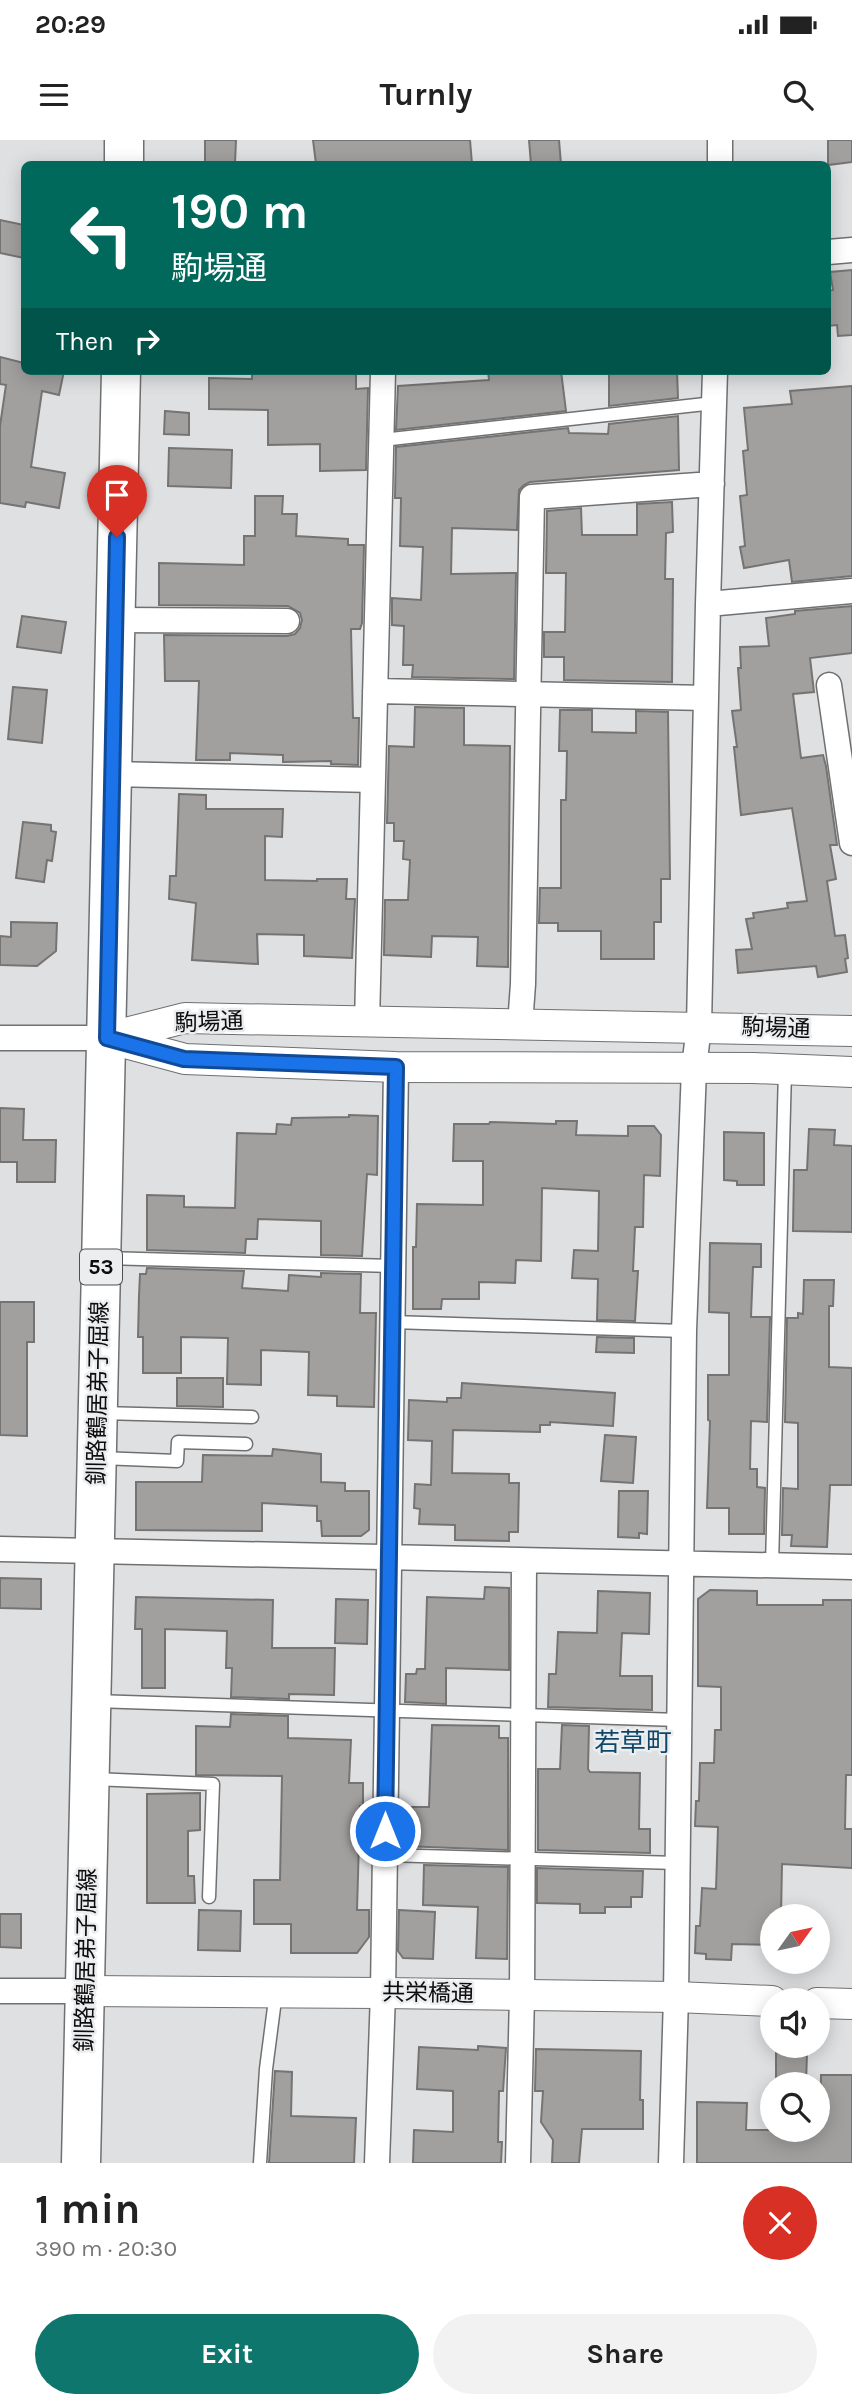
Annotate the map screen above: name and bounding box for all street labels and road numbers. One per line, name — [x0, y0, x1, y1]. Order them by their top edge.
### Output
street label: 駒場通 — [174, 1007, 244, 1037]
street label: 駒場通 — [741, 1013, 811, 1043]
road number: 53 — [80, 1250, 122, 1284]
street label: 釧路鶴居弟子屈線 — [83, 1301, 113, 1485]
street label: 釧路鶴居弟子屈線 — [71, 1868, 101, 2052]
street label: 共栄橋通 — [382, 1979, 474, 2007]

